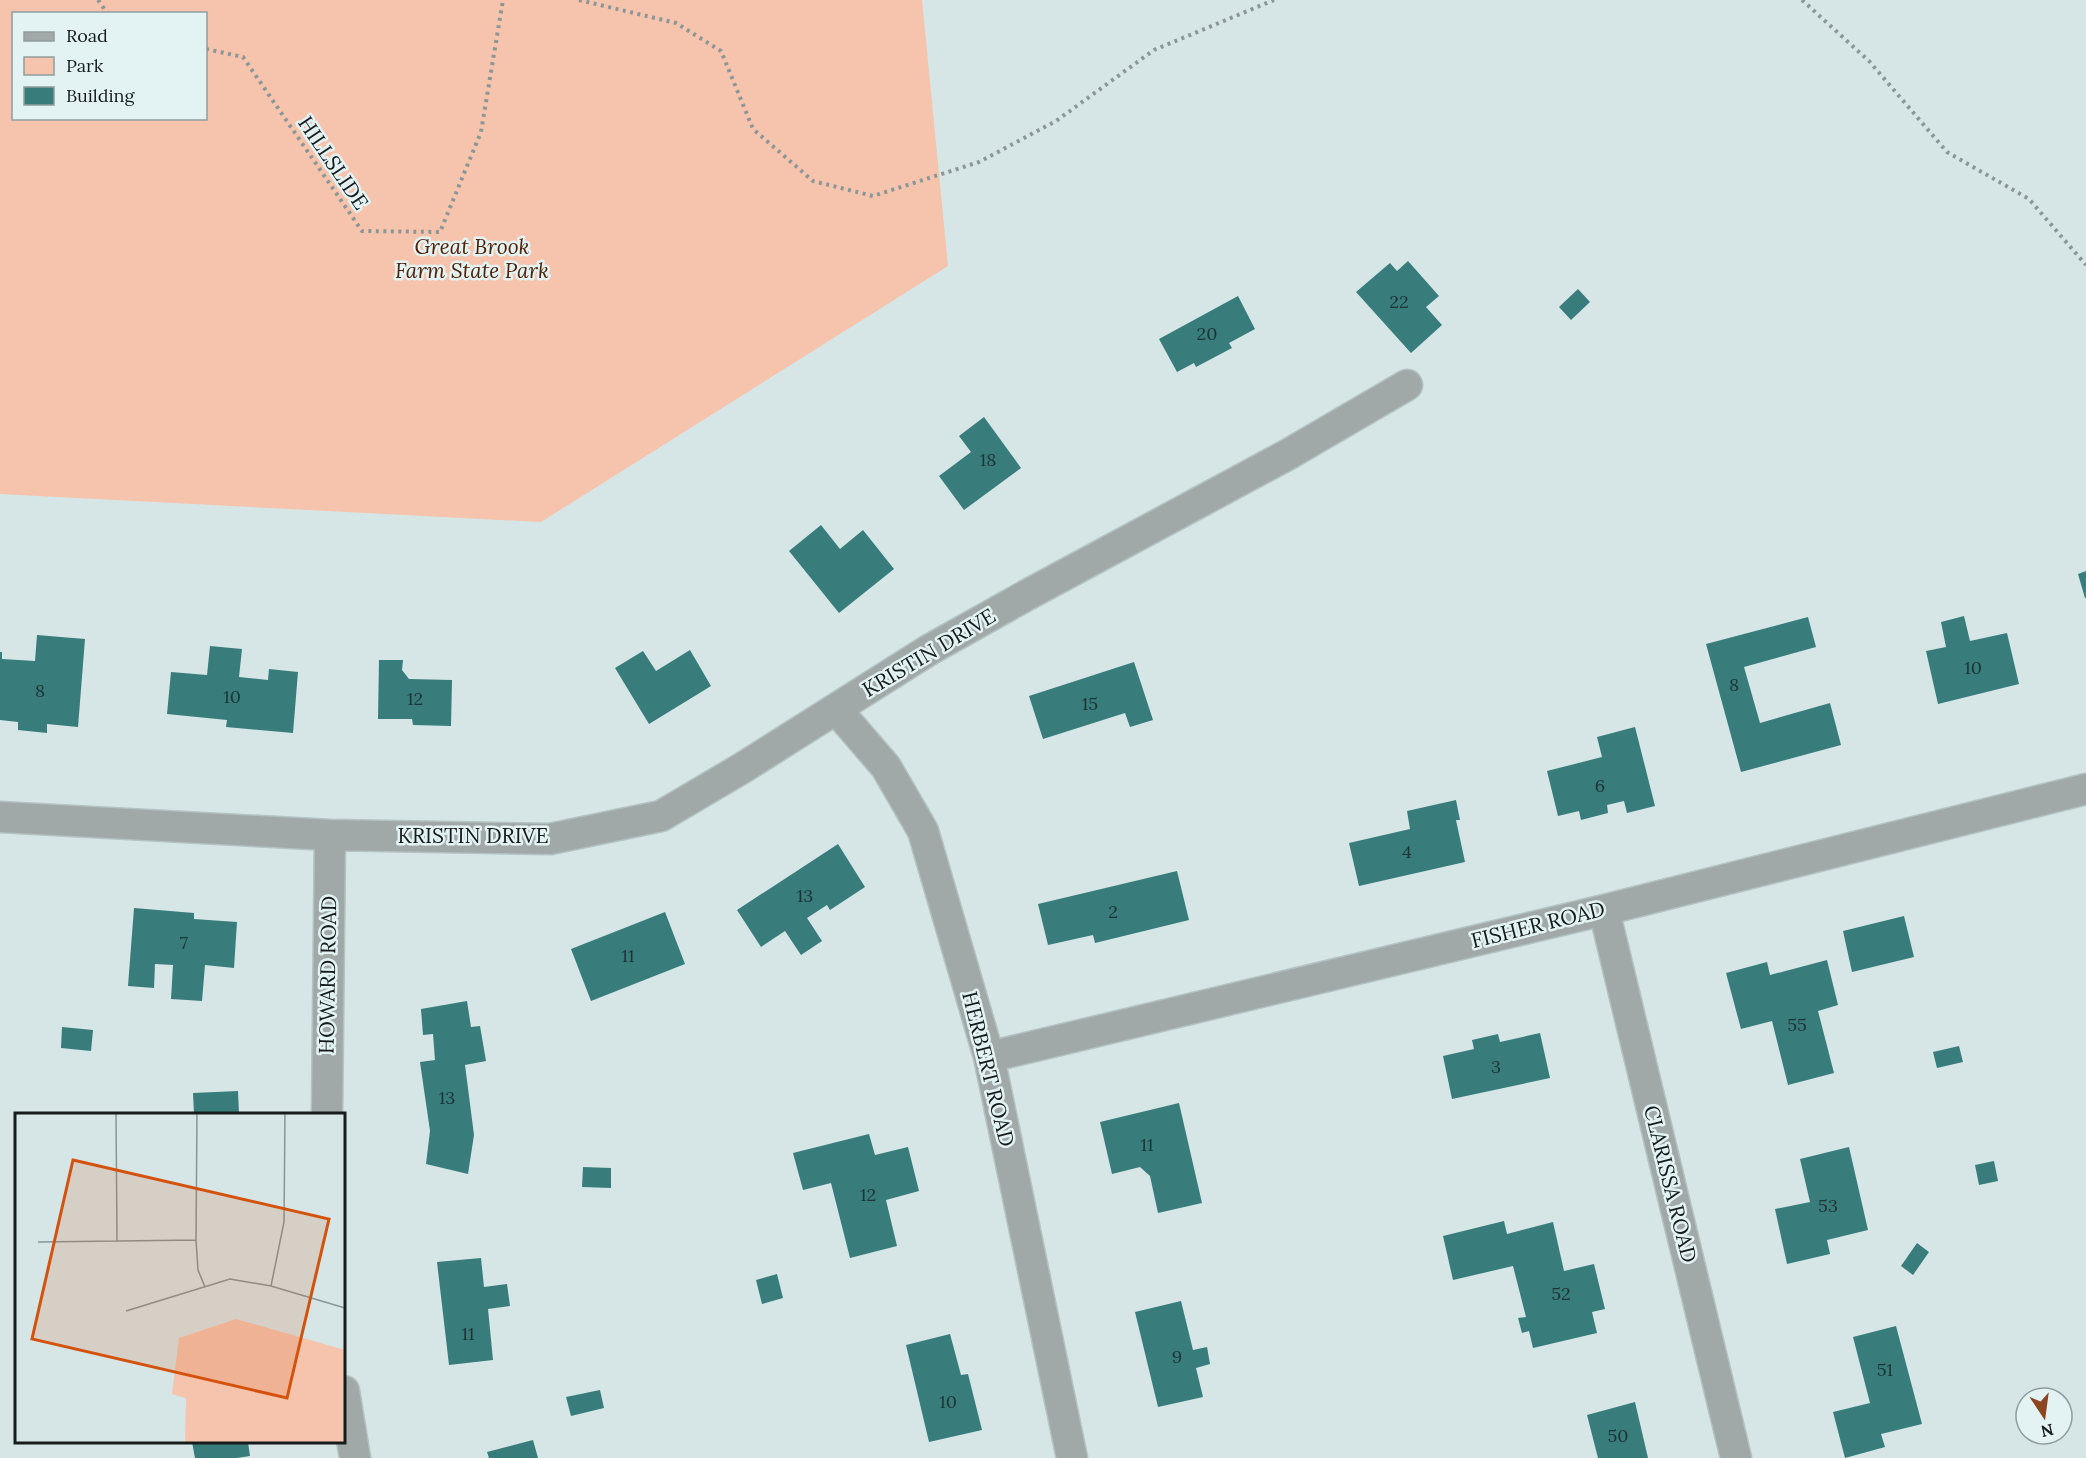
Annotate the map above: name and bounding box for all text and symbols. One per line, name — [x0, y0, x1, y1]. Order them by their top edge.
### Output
legend — [12, 12, 207, 120]
text: Road — [66, 24, 108, 47]
text: Park — [66, 54, 104, 77]
text: Building — [66, 84, 136, 107]
street label: HILLSLIDE — [292, 111, 375, 215]
park label: Great Brook Farm State Park — [395, 233, 549, 284]
house number: 22 — [1389, 290, 1409, 313]
house number: 20 — [1197, 322, 1217, 345]
house number: 18 — [980, 448, 996, 471]
street label: KRISTIN DRIVE — [857, 602, 1000, 703]
house number: 10 — [1964, 656, 1982, 679]
house number: 8 — [1729, 673, 1739, 696]
house number: 8 — [35, 679, 45, 702]
house number: 10 — [223, 685, 241, 708]
house number: 12 — [407, 687, 423, 710]
house number: 15 — [1082, 692, 1098, 715]
house number: 6 — [1595, 774, 1605, 797]
street label: KRISTIN DRIVE — [398, 822, 548, 849]
house number: 4 — [1402, 840, 1412, 863]
house number: 13 — [797, 884, 813, 907]
street label: FISHER ROAD — [1468, 895, 1608, 954]
street label: HOWARD ROAD — [313, 896, 342, 1054]
house number: 2 — [1108, 900, 1118, 923]
house number: 7 — [180, 931, 188, 954]
house number: 11 — [621, 944, 635, 967]
street label: HERBERT ROAD — [956, 988, 1021, 1149]
house number: 55 — [1787, 1013, 1807, 1036]
house number: 3 — [1491, 1055, 1501, 1078]
house number: 13 — [439, 1086, 455, 1109]
street label: CLARISSA ROAD — [1638, 1102, 1703, 1265]
inset map — [15, 1113, 345, 1443]
house number: 11 — [1140, 1133, 1154, 1156]
house number: 12 — [860, 1183, 876, 1206]
house number: 53 — [1818, 1194, 1838, 1217]
house number: 52 — [1551, 1282, 1571, 1305]
house number: 11 — [461, 1322, 475, 1345]
house number: 9 — [1172, 1345, 1182, 1368]
house number: 51 — [1877, 1358, 1893, 1381]
north arrow — [2014, 1386, 2074, 1446]
house number: 10 — [939, 1390, 957, 1413]
text: N — [2039, 1419, 2056, 1442]
house number: 50 — [1608, 1424, 1629, 1447]

